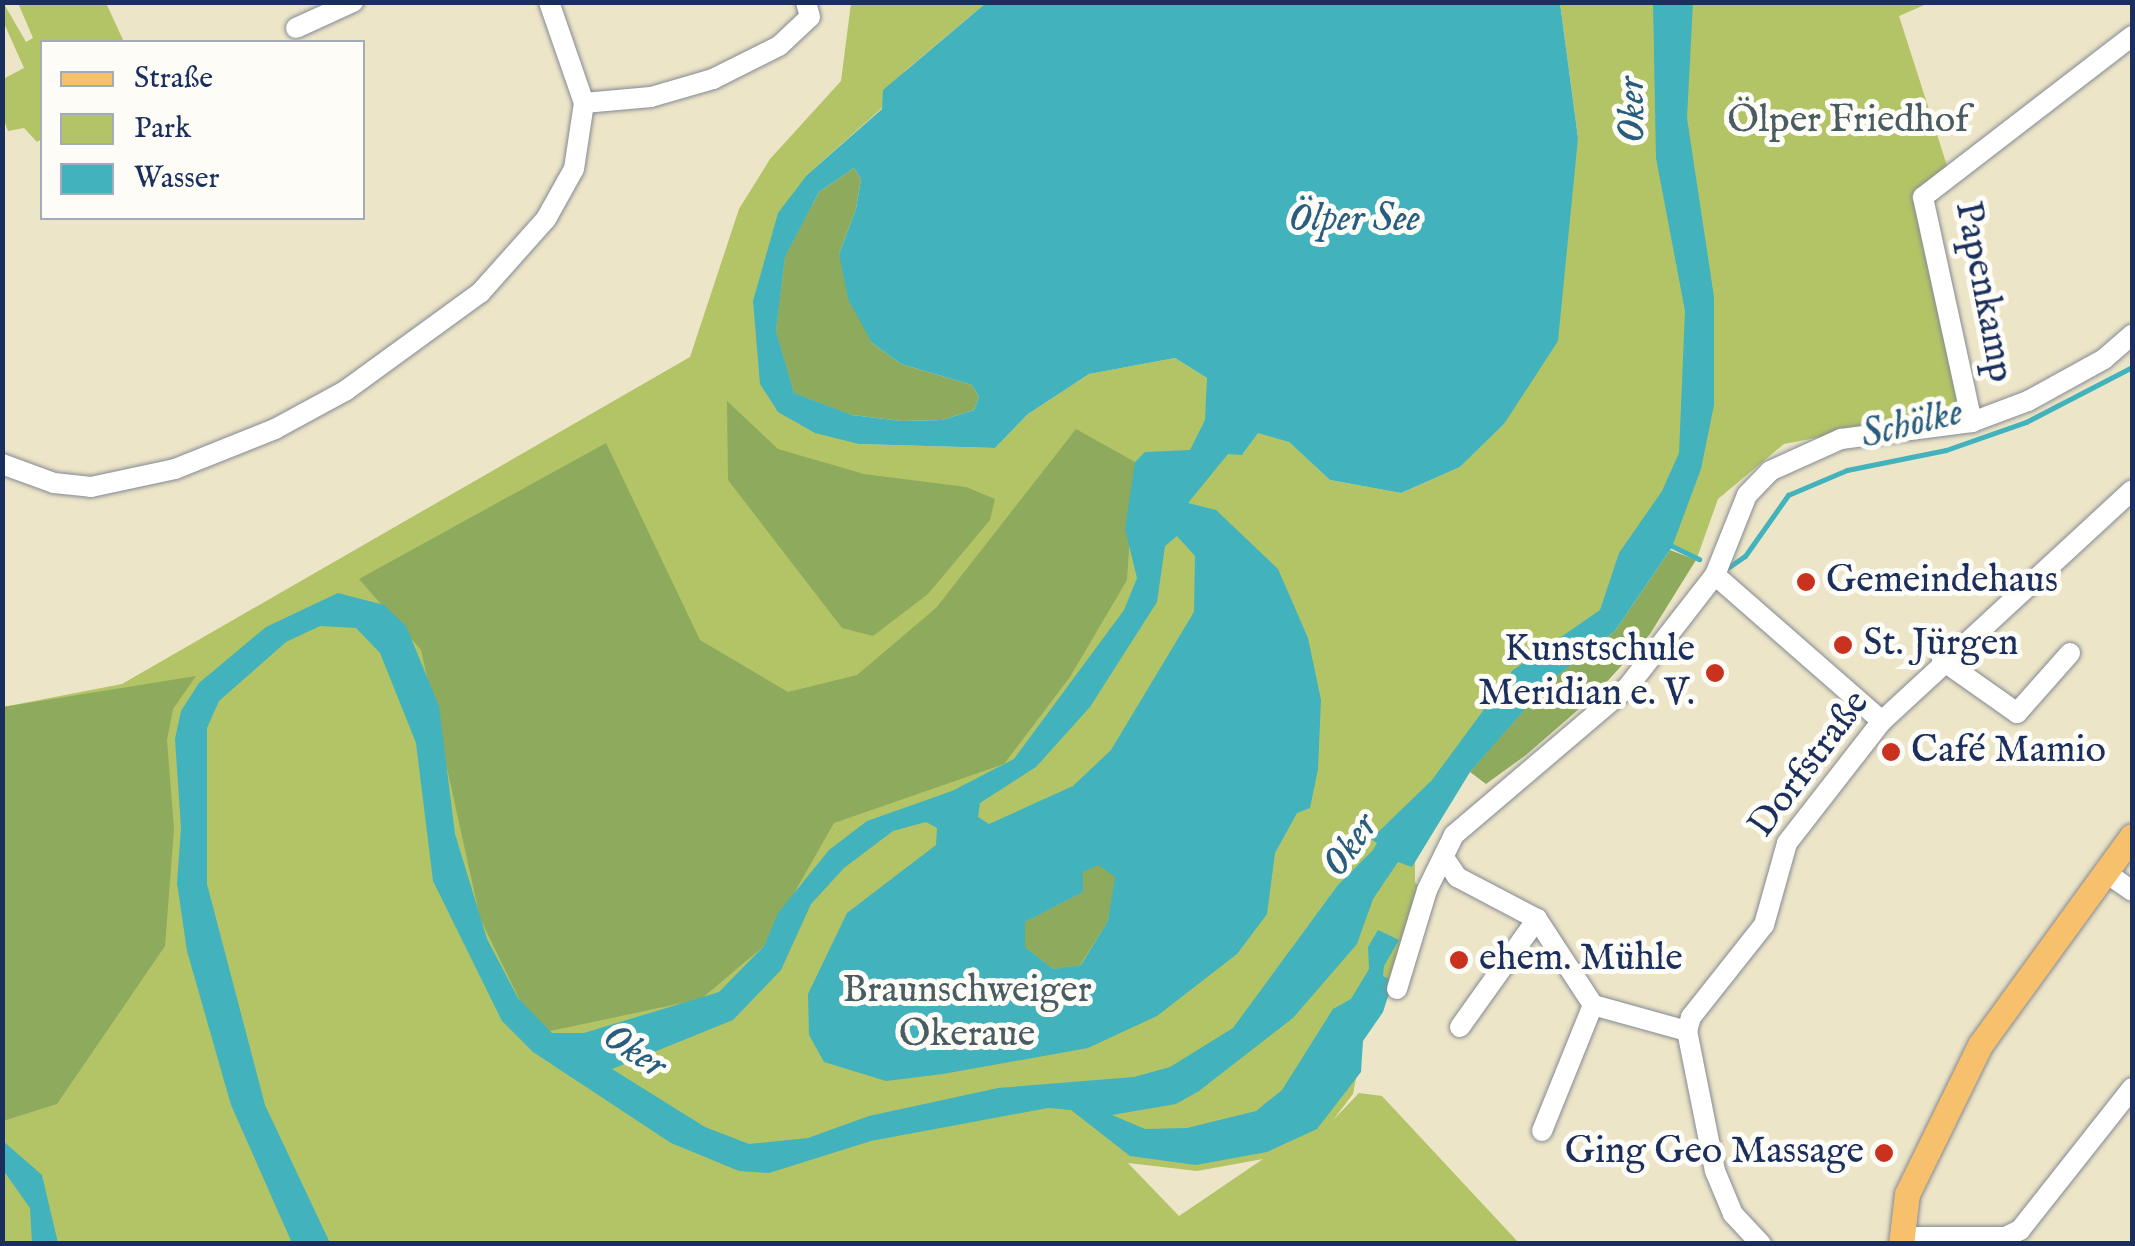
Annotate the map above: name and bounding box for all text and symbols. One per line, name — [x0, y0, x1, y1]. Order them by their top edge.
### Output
legend — [40, 40, 365, 220]
text: Straße — [134, 60, 213, 98]
water label: Oker — [1608, 76, 1658, 144]
park label: Ölper Friedhof — [1727, 99, 1969, 145]
text: Park — [134, 110, 191, 148]
text: Wasser — [134, 160, 220, 198]
water label: Ölper See — [1288, 196, 1420, 244]
street label: Papenkamp — [1943, 198, 2023, 386]
water label: Schölke — [1856, 389, 1968, 461]
place label: Gemeindehaus — [1826, 559, 2058, 605]
marker: Gemeindehaus — [1795, 571, 1817, 593]
place label: St. Jürgen — [1863, 622, 2018, 668]
place label: Kunstschule Meridian e. V. — [1478, 628, 1695, 718]
marker: St. Jürgen — [1832, 634, 1854, 656]
marker: Kunstschule Meridian e. V. — [1704, 662, 1726, 684]
street label: Dorfstraße — [1740, 682, 1880, 848]
place label: Café Mamio — [1911, 729, 2106, 775]
marker: Café Mamio — [1880, 741, 1902, 763]
water label: Oker — [1312, 805, 1390, 887]
place label: ehem. Mühle — [1479, 937, 1683, 983]
marker: ehem. Mühle — [1448, 949, 1470, 971]
park label: Braunschweiger Okeraue — [842, 969, 1092, 1058]
water label: Oker — [593, 1013, 675, 1091]
place label: Ging Geo Massage — [1565, 1130, 1864, 1176]
marker: Ging Geo Massage — [1873, 1142, 1895, 1164]

